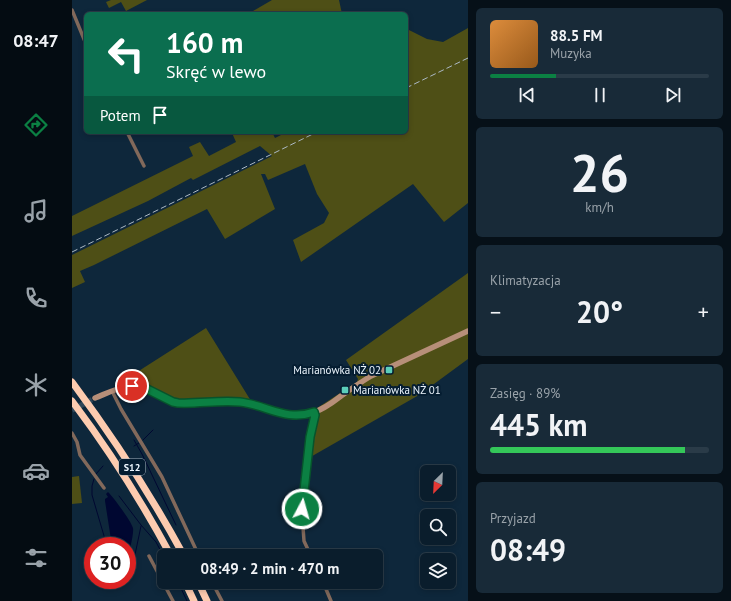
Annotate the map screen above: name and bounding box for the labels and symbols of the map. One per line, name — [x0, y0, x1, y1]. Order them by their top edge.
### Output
place label: Marianówka NŻ 02 — [293, 363, 381, 377]
marker: Marianówka NŻ 02 — [384, 365, 394, 375]
pin — [115, 369, 149, 403]
place label: Marianówka NŻ 01 — [353, 383, 441, 397]
marker: Marianówka NŻ 01 — [340, 385, 350, 395]
road number: S12 — [119, 459, 145, 475]
north arrow — [420, 465, 456, 501]
position arrow — [281, 488, 323, 530]
speed limit sign: 30 — [84, 537, 136, 589]

